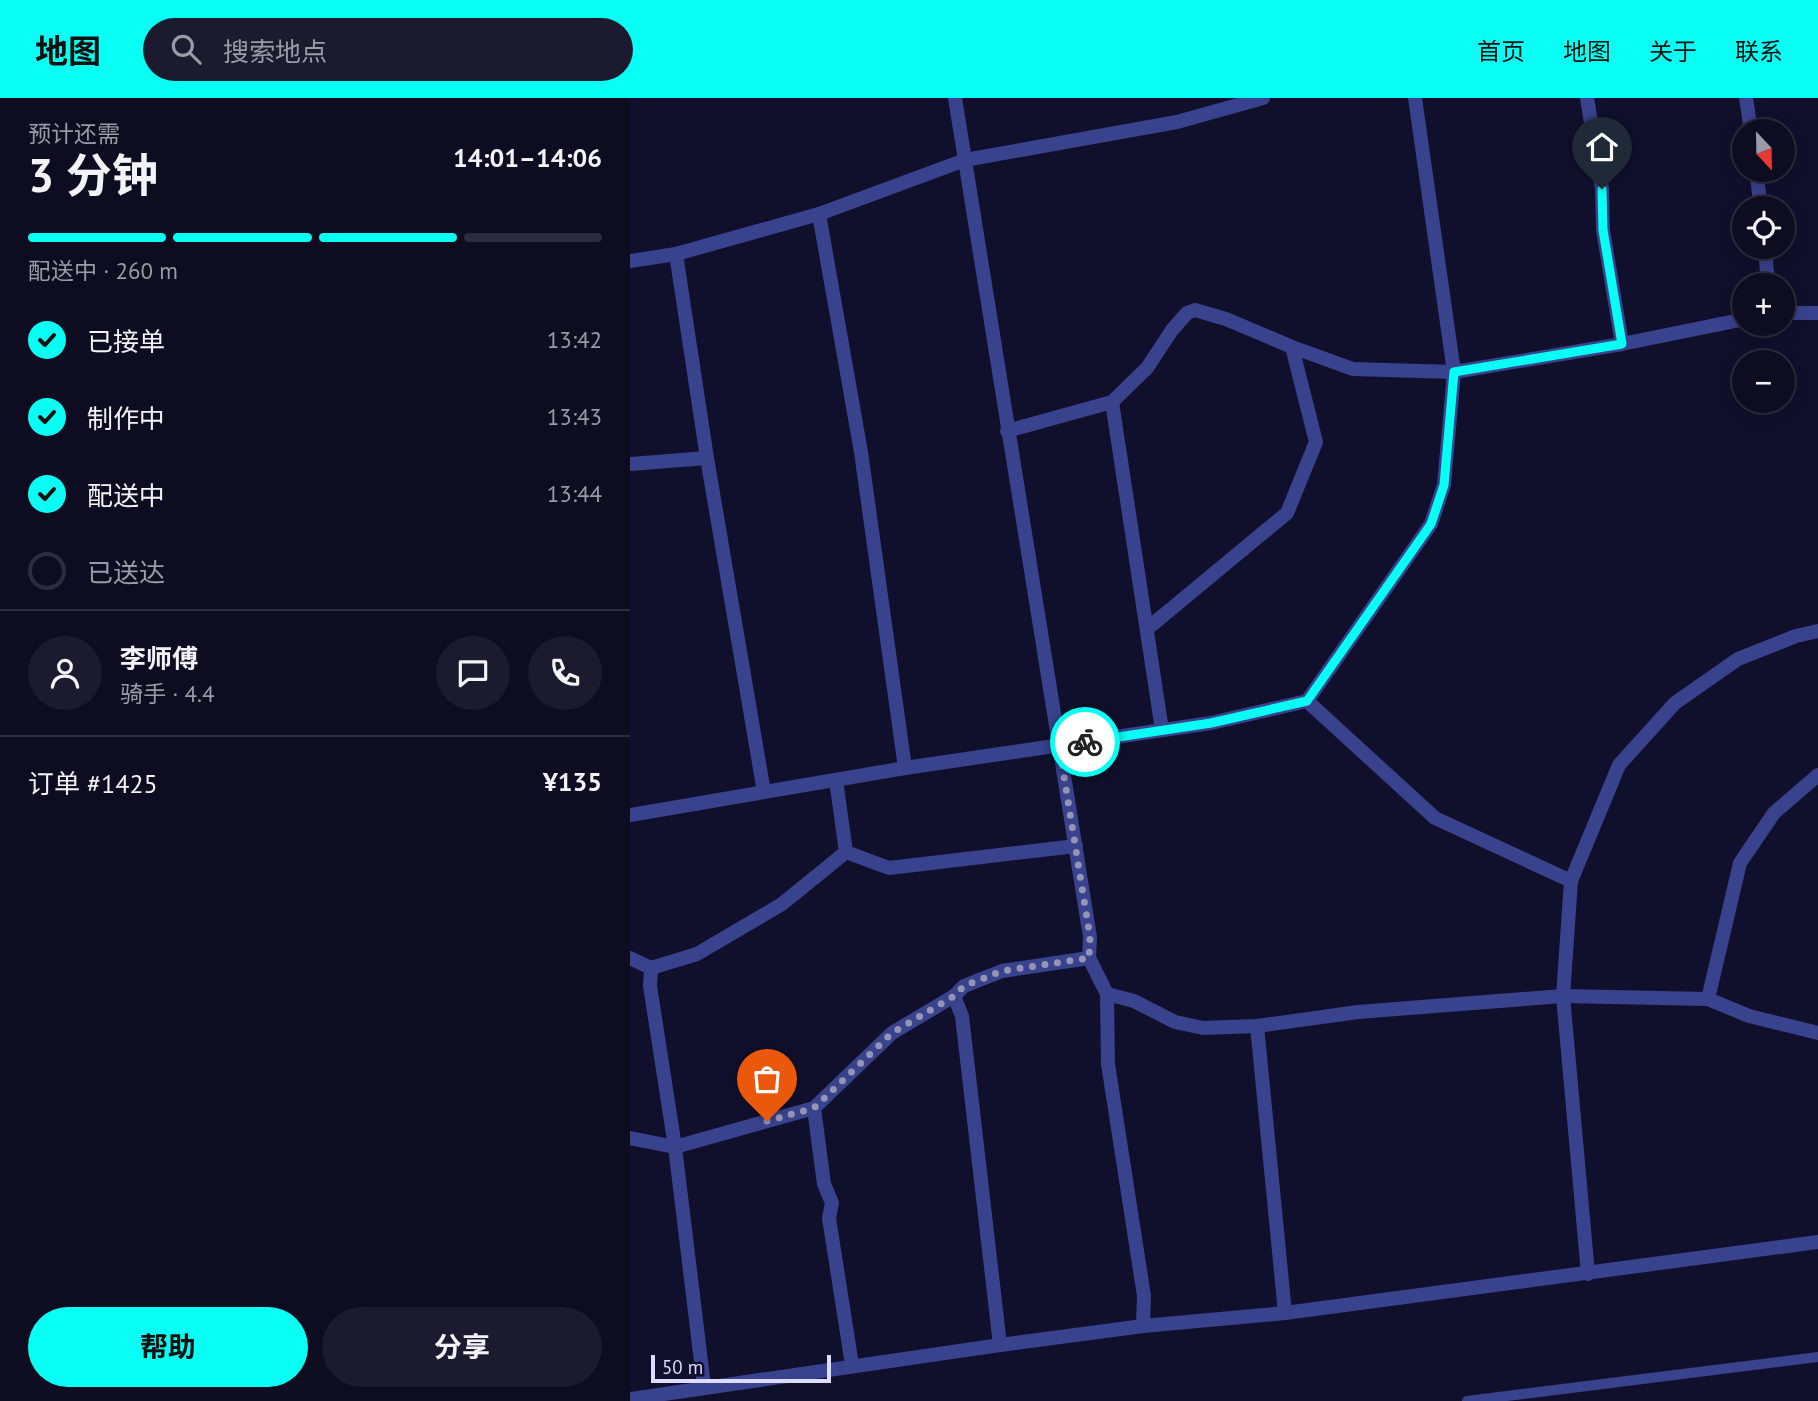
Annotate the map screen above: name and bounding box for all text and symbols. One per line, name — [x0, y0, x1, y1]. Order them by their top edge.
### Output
search box — [143, 18, 633, 81]
text: 地图 — [35, 29, 101, 72]
icon: search — [167, 30, 205, 68]
text: 搜索地点 — [223, 35, 327, 68]
text: 首页 — [1477, 36, 1525, 67]
text: 地图 — [1563, 36, 1611, 67]
text: 关于 — [1649, 36, 1697, 67]
text: 联系 — [1735, 36, 1783, 67]
pin — [1572, 117, 1632, 189]
text: 预计还需 — [28, 119, 120, 148]
north arrow — [1732, 119, 1796, 182]
map controls — [1732, 119, 1795, 413]
icon: home — [1583, 128, 1621, 166]
text: 14:01–14:06 — [453, 141, 602, 174]
text: 3 分钟 — [28, 145, 158, 205]
button: locate — [1732, 196, 1795, 259]
text: 配送中 · 260 m — [28, 256, 178, 285]
button: + — [1732, 273, 1795, 336]
icon: check — [28, 321, 66, 359]
text: 已接单 — [87, 325, 165, 358]
text: 13:42 — [547, 325, 602, 354]
button: − — [1732, 350, 1795, 413]
icon: check — [28, 398, 66, 436]
text: 制作中 — [87, 402, 165, 435]
text: 13:43 — [547, 402, 602, 431]
icon: check — [28, 475, 66, 513]
text: 配送中 — [87, 479, 165, 512]
text: 13:44 — [547, 479, 602, 508]
text: 已送达 — [87, 556, 165, 589]
button: person — [28, 636, 102, 710]
button: chat — [436, 636, 510, 710]
button: phone — [528, 636, 602, 710]
text: 李师傅 — [120, 642, 198, 675]
text: 骑手 · 4.4 — [120, 679, 214, 708]
courier — [1050, 707, 1120, 777]
icon: bike — [1066, 723, 1104, 761]
text: ¥135 — [543, 765, 602, 798]
text: 订单 #1425 — [28, 767, 158, 800]
pin — [737, 1049, 797, 1121]
icon: bag — [748, 1060, 786, 1098]
button: 帮助 — [28, 1307, 308, 1387]
button: 分享 — [322, 1307, 602, 1387]
scale bar — [651, 1352, 831, 1384]
text: 50 m — [662, 1355, 703, 1379]

